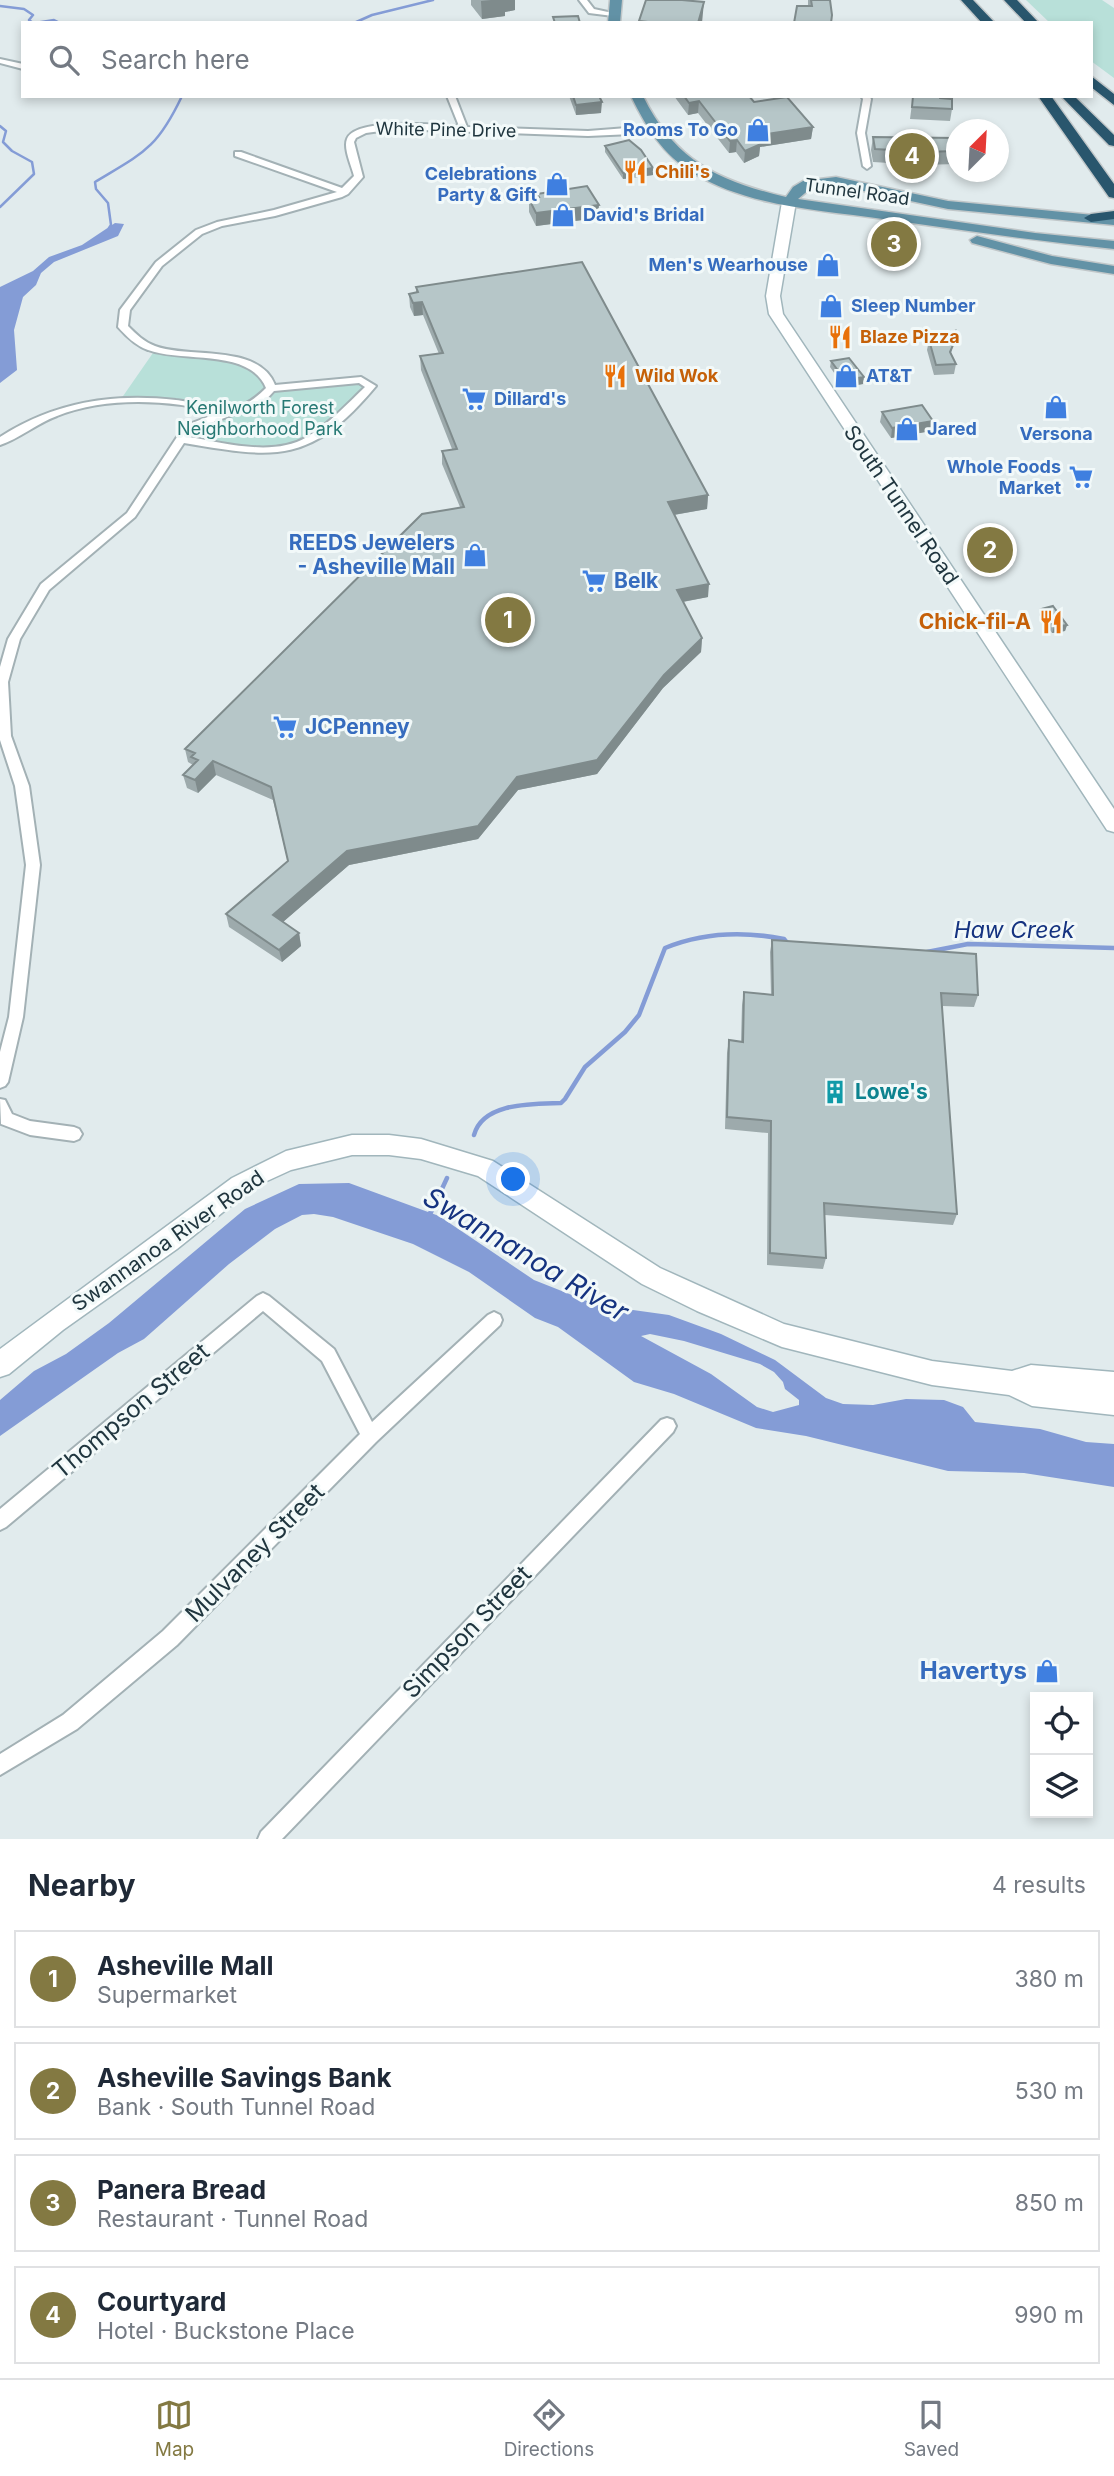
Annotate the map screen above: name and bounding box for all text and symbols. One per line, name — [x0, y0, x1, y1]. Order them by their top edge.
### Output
search box — [21, 21, 1093, 98]
icon: search — [45, 41, 83, 79]
text: Search here — [101, 44, 250, 75]
shop icon: Rooms To Go — [744, 116, 772, 144]
street label: White Pine Drive — [375, 118, 517, 141]
place label: Rooms To Go — [623, 119, 738, 140]
north arrow — [946, 119, 1009, 182]
pin: 4 — [889, 130, 935, 182]
restaurant icon: Chili's — [621, 158, 649, 186]
place label: Chili's — [655, 161, 710, 182]
place label: Celebrations Party & Gift — [425, 163, 537, 205]
shop icon: Celebrations Party & Gift — [543, 170, 571, 198]
street label: Tunnel Road — [803, 174, 911, 209]
shop icon: David's Bridal — [549, 201, 577, 229]
place label: David's Bridal — [583, 204, 704, 225]
pin: 3 — [871, 218, 917, 270]
shop icon: Men's Wearhouse — [814, 251, 842, 279]
place label: Men's Wearhouse — [648, 254, 808, 275]
shop icon: Sleep Number — [817, 292, 845, 320]
place label: Sleep Number — [851, 295, 975, 316]
restaurant icon: Blaze Pizza — [826, 323, 854, 351]
place label: Blaze Pizza — [860, 326, 960, 347]
restaurant icon: Wild Wok — [601, 362, 629, 390]
shop icon: AT&T — [832, 362, 860, 390]
place label: Wild Wok — [635, 365, 719, 386]
place label: AT&T — [866, 365, 912, 386]
supermarket icon: Dillard's — [460, 385, 488, 413]
place label: Dillard's — [494, 388, 566, 409]
shop icon: Versona — [1042, 393, 1070, 421]
park label: Kenilworth Forest Neighborhood Park — [177, 397, 343, 439]
shop icon: Jared — [893, 415, 921, 443]
place label: Jared — [927, 418, 977, 439]
street label: South Tunnel Road — [839, 420, 964, 589]
place label: Versona — [1019, 423, 1093, 444]
place label: Whole Foods Market — [947, 456, 1061, 498]
supermarket icon: Whole Foods Market — [1067, 463, 1095, 491]
pin: 2 — [967, 524, 1013, 576]
place label: REEDS Jewelers - Asheville Mall — [289, 530, 455, 579]
shop icon: REEDS Jewelers - Asheville Mall — [461, 541, 489, 569]
supermarket icon: Belk — [580, 567, 608, 595]
place label: Belk — [614, 568, 659, 593]
pin: 1 — [485, 594, 531, 646]
restaurant icon: Chick-fil-A — [1037, 608, 1065, 636]
place label: Chick-fil-A — [919, 609, 1031, 634]
supermarket icon: JCPenney — [271, 713, 299, 741]
place label: JCPenney — [305, 714, 410, 739]
water label: Haw Creek — [954, 916, 1075, 944]
building icon: Lowe's — [821, 1078, 849, 1106]
place label: Lowe's — [855, 1079, 928, 1104]
your location — [496, 1162, 530, 1196]
street label: Swannanoa River Road — [67, 1165, 269, 1316]
water label: Swannanoa River — [417, 1179, 636, 1329]
street label: Thompson Street — [46, 1337, 215, 1485]
street label: Mulvaney Street — [179, 1477, 330, 1628]
street label: Simpson Street — [396, 1559, 537, 1704]
place label: Havertys — [920, 1656, 1027, 1685]
shop icon: Havertys — [1033, 1657, 1061, 1685]
map controls — [1030, 1692, 1093, 1818]
button: locate — [1030, 1692, 1093, 1755]
button: layers — [1030, 1755, 1093, 1818]
text: Nearby — [28, 1867, 136, 1903]
text: 4 results — [992, 1871, 1086, 1899]
text: Asheville Mall — [97, 1950, 274, 1981]
text: 1 — [48, 1965, 58, 1993]
text: 380 m — [1014, 1965, 1084, 1993]
text: Supermarket — [97, 1981, 237, 2009]
text: Asheville Savings Bank — [97, 2062, 391, 2093]
text: 2 — [46, 2077, 60, 2105]
text: 530 m — [1015, 2077, 1084, 2105]
text: Bank · South Tunnel Road — [97, 2093, 375, 2121]
text: Panera Bread — [97, 2174, 266, 2205]
text: 3 — [46, 2189, 60, 2217]
text: 850 m — [1015, 2189, 1084, 2217]
text: Restaurant · Tunnel Road — [97, 2205, 368, 2233]
text: Courtyard — [97, 2286, 226, 2317]
text: 4 — [45, 2301, 61, 2329]
text: 990 m — [1014, 2301, 1084, 2329]
text: Hotel · Buckstone Place — [97, 2317, 355, 2345]
tab: Map — [155, 2396, 194, 2461]
tab: Directions — [504, 2396, 594, 2461]
tab: Saved — [904, 2396, 959, 2461]

